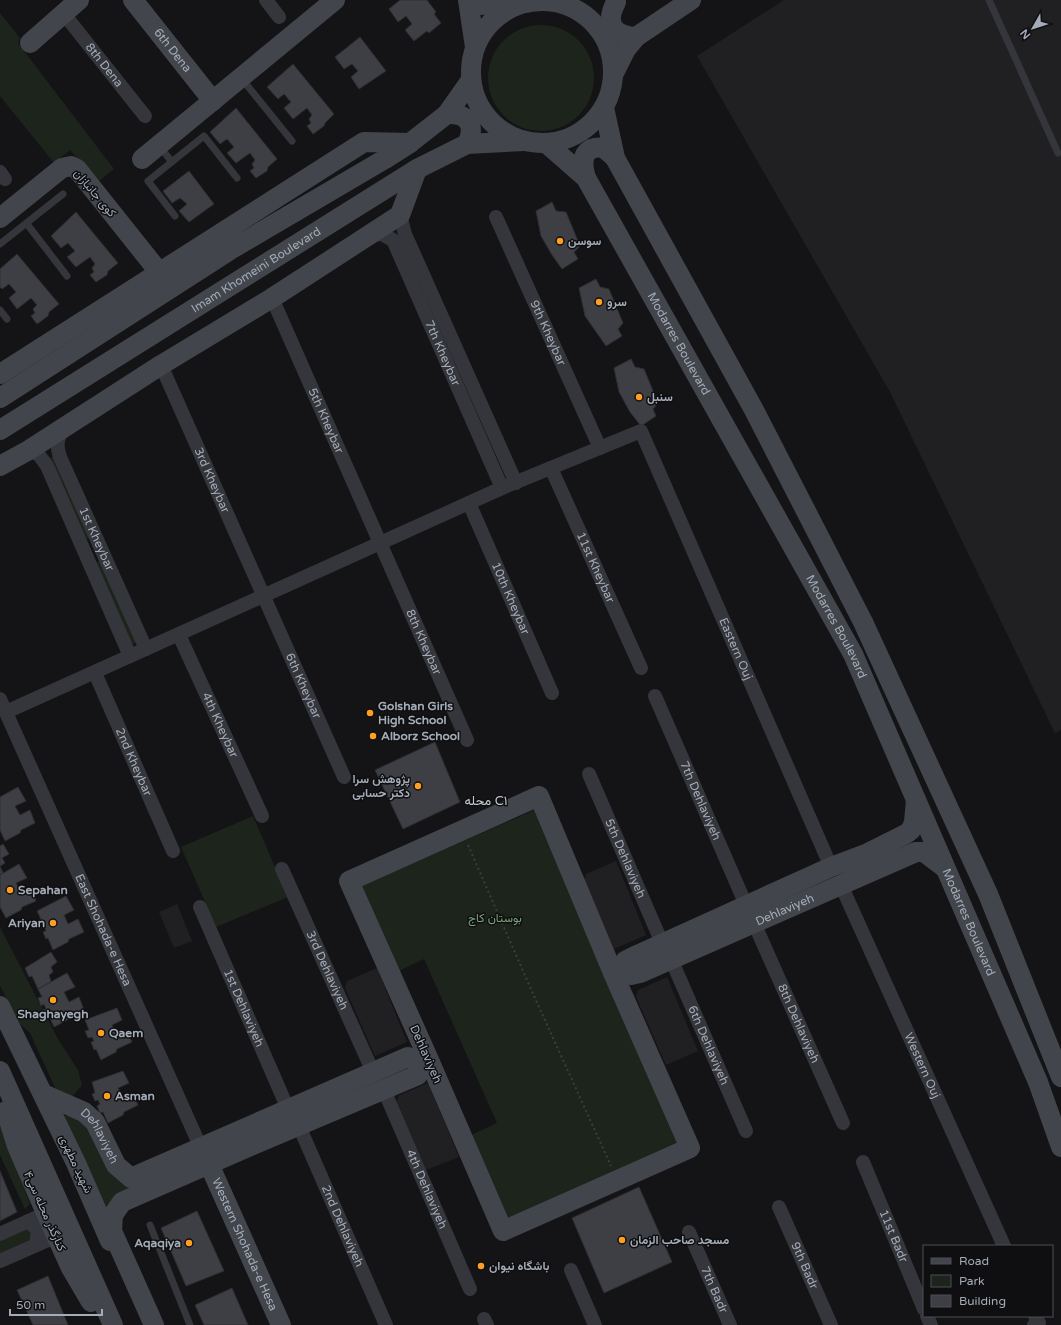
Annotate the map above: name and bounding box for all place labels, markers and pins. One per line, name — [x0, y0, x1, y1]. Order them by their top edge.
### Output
place label: سوسن — [568, 234, 602, 249]
marker: سوسن — [555, 236, 565, 246]
place label: سرو — [607, 295, 627, 310]
marker: سرو — [594, 297, 604, 307]
place label: سنبل — [647, 390, 673, 404]
marker: سنبل — [634, 392, 644, 402]
place label: Golshan Girls High School — [378, 699, 453, 728]
marker: Golshan Girls High School — [365, 708, 375, 718]
place label: Alborz School — [381, 729, 460, 743]
marker: Alborz School — [368, 731, 378, 741]
place label: پژوهش سرا دکتر حسابی — [352, 772, 410, 801]
marker: پژوهش سرا دکتر حسابی — [413, 781, 423, 791]
place label: Sepahan — [18, 883, 68, 898]
marker: Sepahan — [5, 885, 15, 895]
place label: Ariyan — [8, 916, 45, 931]
marker: Ariyan — [48, 918, 58, 928]
marker: Shaghayegh — [48, 995, 58, 1005]
place label: Shaghayegh — [18, 1007, 88, 1022]
place label: Qaem — [109, 1026, 143, 1040]
marker: Qaem — [96, 1028, 106, 1038]
place label: Asman — [115, 1089, 155, 1103]
marker: Asman — [102, 1091, 112, 1101]
place label: مسجد صاحب الزمان — [630, 1233, 730, 1248]
marker: مسجد صاحب الزمان — [617, 1235, 627, 1245]
place label: Aqaqiya — [134, 1236, 181, 1251]
marker: Aqaqiya — [184, 1238, 194, 1248]
place label: باشگاه نیوان — [489, 1259, 550, 1274]
marker: باشگاه نیوان — [476, 1261, 486, 1271]

